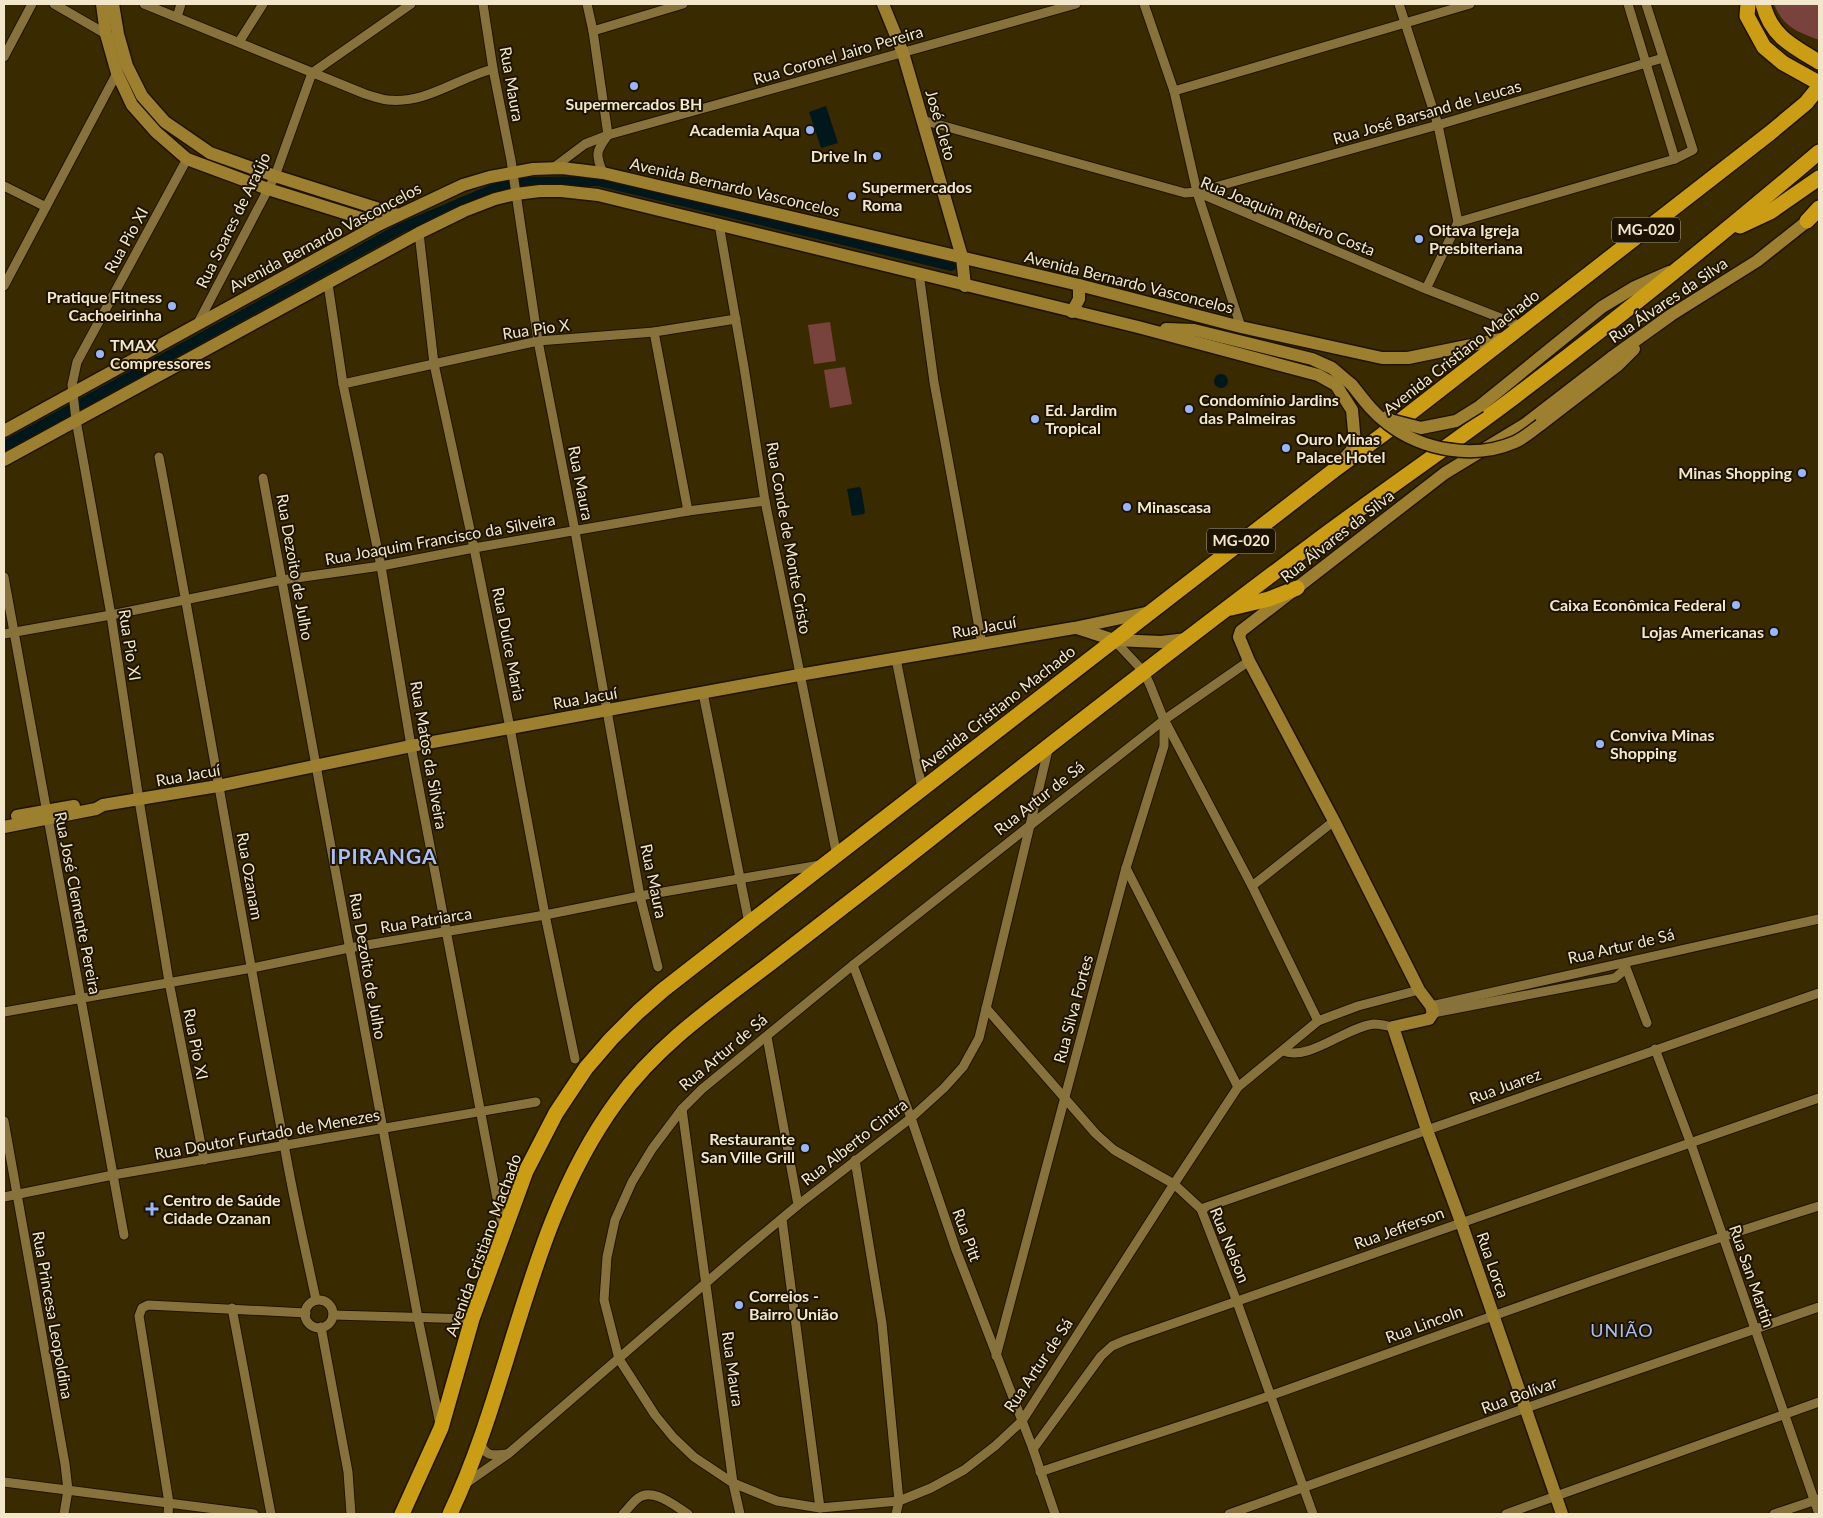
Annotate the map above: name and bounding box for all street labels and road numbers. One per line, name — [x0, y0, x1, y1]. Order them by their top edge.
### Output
street label: Rua Coronel Jairo Pereira — [751, 21, 925, 88]
street label: Rua Maura — [497, 45, 528, 123]
street label: Rua José Barsand de Leucas — [1330, 75, 1523, 148]
street label: José Cleto — [922, 87, 961, 162]
street label: Rua Soares de Araújo — [191, 149, 274, 291]
street label: Avenida Bernardo Vasconcelos — [628, 153, 842, 220]
street label: Rua Joaquim Ribeiro Costa — [1198, 172, 1378, 259]
street label: Avenida Bernardo Vasconcelos — [226, 178, 424, 295]
street label: Rua Pio XI — [100, 204, 151, 276]
road number: MG-020 — [1612, 218, 1680, 242]
street label: Avenida Bernardo Vasconcelos — [1023, 246, 1236, 317]
street label: Rua Álvares da Silva — [1605, 253, 1731, 346]
street label: Avenida Cristiano Machado — [1379, 285, 1542, 418]
street label: Rua Pio X — [501, 314, 571, 343]
street label: Rua Conde de Monte Cristo — [763, 440, 816, 636]
street label: Rua Maura — [565, 444, 598, 522]
street label: Rua Álvares da Silva — [1276, 485, 1397, 586]
street label: Rua Dezoito de Julho — [273, 492, 318, 642]
street label: Rua Joaquim Francisco da Silveira — [323, 509, 557, 568]
road number: MG-020 — [1207, 528, 1275, 554]
street label: Rua Dulce Maria — [489, 585, 530, 702]
street label: Rua Pio XI — [115, 608, 146, 682]
street label: Rua Jacuí — [950, 611, 1019, 642]
street label: Avenida Cristiano Machado — [915, 641, 1078, 774]
street label: Rua Matos da Silveira — [407, 679, 452, 830]
street label: Rua Jacuí — [551, 682, 620, 713]
street label: Rua Artur de Sá — [990, 757, 1087, 839]
street label: Rua Jacuí — [154, 759, 223, 790]
street label: Rua José Clemente Pereira — [51, 810, 106, 996]
street label: Rua Ozanam — [233, 831, 268, 921]
street label: Rua Maura — [637, 842, 672, 920]
street label: Rua Dezoito de Julho — [346, 891, 391, 1041]
street label: Rua Patriarca — [379, 903, 473, 936]
street label: Rua Artur de Sá — [1566, 924, 1676, 967]
street label: Rua Silva Fortes — [1049, 953, 1096, 1065]
street label: Rua Pio XI — [180, 1007, 213, 1081]
street label: Rua Artur de Sá — [675, 1009, 771, 1094]
street label: Rua Juarez — [1466, 1064, 1543, 1107]
street label: Rua Alberto Cintra — [797, 1094, 911, 1189]
street label: Rua Doutor Furtado de Menezes — [153, 1104, 381, 1163]
street label: Avenida Cristiano Machado — [441, 1151, 524, 1339]
street label: Rua Jefferson — [1351, 1202, 1447, 1253]
street label: Rua Nelson — [1207, 1204, 1254, 1285]
street label: Rua Pitt — [949, 1206, 986, 1264]
street label: Rua San Martin — [1726, 1222, 1779, 1330]
street label: Rua Princesa Leopoldina — [29, 1229, 78, 1400]
street label: Rua Lorca — [1473, 1229, 1514, 1300]
street label: Rua Lincoln — [1383, 1301, 1465, 1346]
street label: Rua Artur de Sá — [999, 1314, 1076, 1415]
street label: Rua Maura — [719, 1330, 748, 1408]
street label: Rua Bolívar — [1478, 1372, 1560, 1417]

